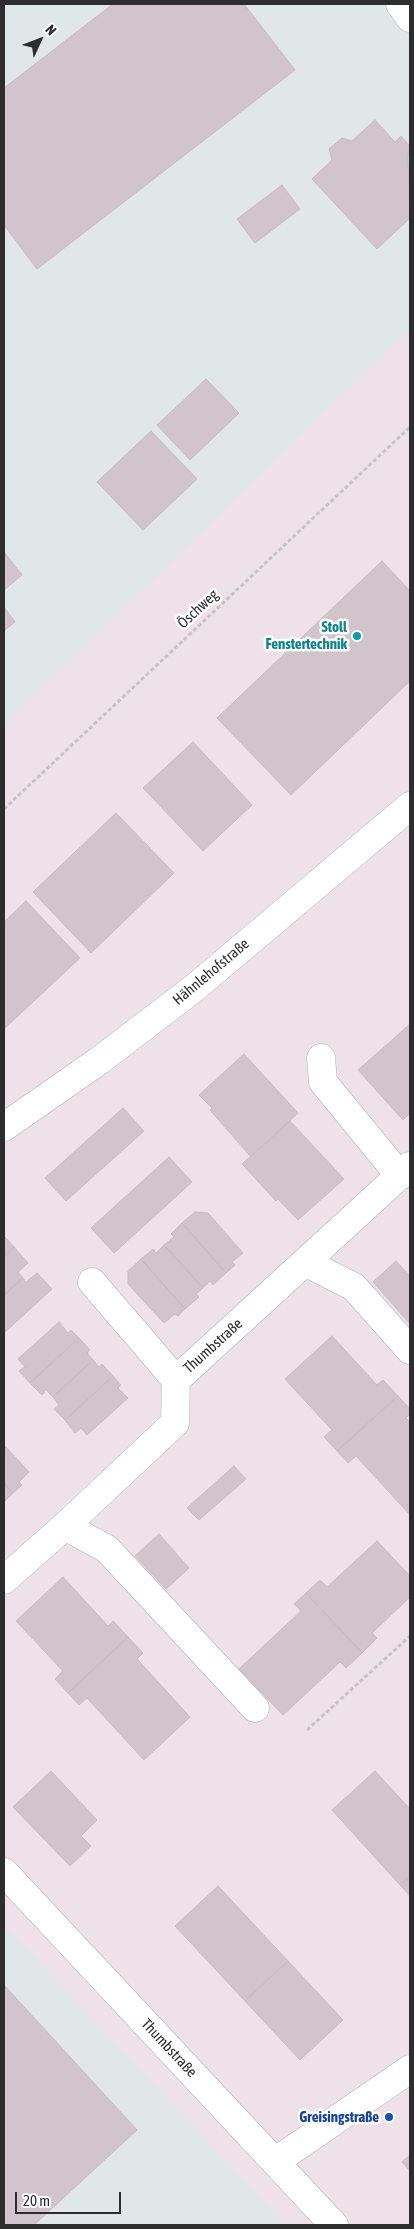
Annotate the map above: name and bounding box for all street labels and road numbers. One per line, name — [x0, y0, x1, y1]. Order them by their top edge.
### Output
street label: Öschweg — [174, 586, 222, 632]
street label: Hähnlehofstraße — [169, 935, 253, 1009]
street label: Thumbstraße — [180, 1315, 246, 1377]
street label: Thumbstraße — [137, 2015, 201, 2081]

